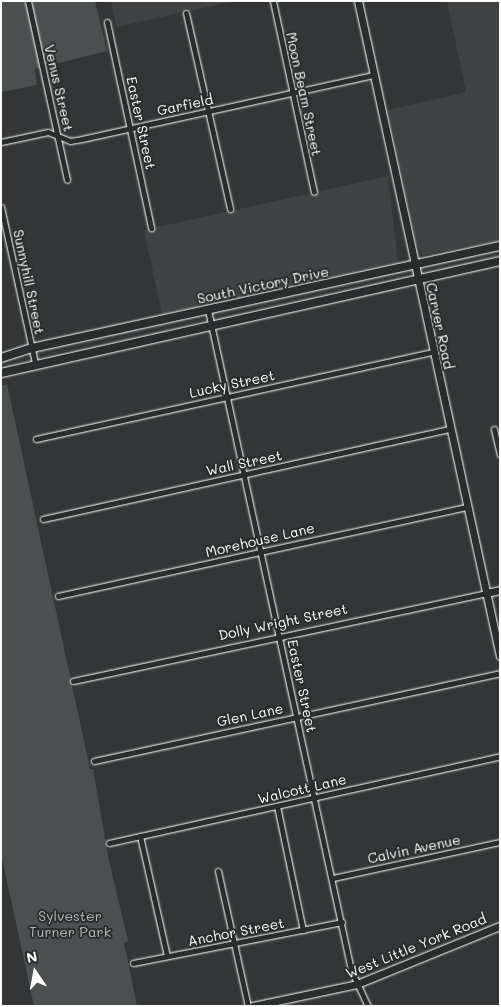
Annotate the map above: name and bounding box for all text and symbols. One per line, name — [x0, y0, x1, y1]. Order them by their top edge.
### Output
street label: Moon Beam Street — [283, 30, 325, 158]
street label: Venus Street — [41, 43, 77, 133]
street label: Easter Street — [123, 75, 159, 171]
street label: Garfield — [155, 91, 215, 119]
street label: Sunnyhill Street — [10, 228, 48, 336]
street label: South Victory Drive — [196, 263, 330, 307]
street label: Carver Road — [423, 281, 457, 371]
street label: Lucky Street — [188, 367, 276, 401]
street label: Wall Street — [205, 447, 283, 479]
street label: Morehouse Lane — [204, 519, 316, 561]
street label: Dolly Wright Street — [217, 600, 349, 644]
street label: Easter Street — [284, 638, 320, 734]
street label: Glen Lane — [215, 700, 285, 730]
street label: Walcott Lane — [256, 771, 348, 807]
street label: Calvin Avenue — [366, 831, 462, 867]
park label: Sylvester Turner Park — [29, 908, 111, 940]
street label: West Little York Road — [343, 910, 489, 982]
street label: Anchor Street — [186, 914, 286, 950]
text: N — [25, 946, 39, 967]
north arrow — [10, 947, 60, 997]

